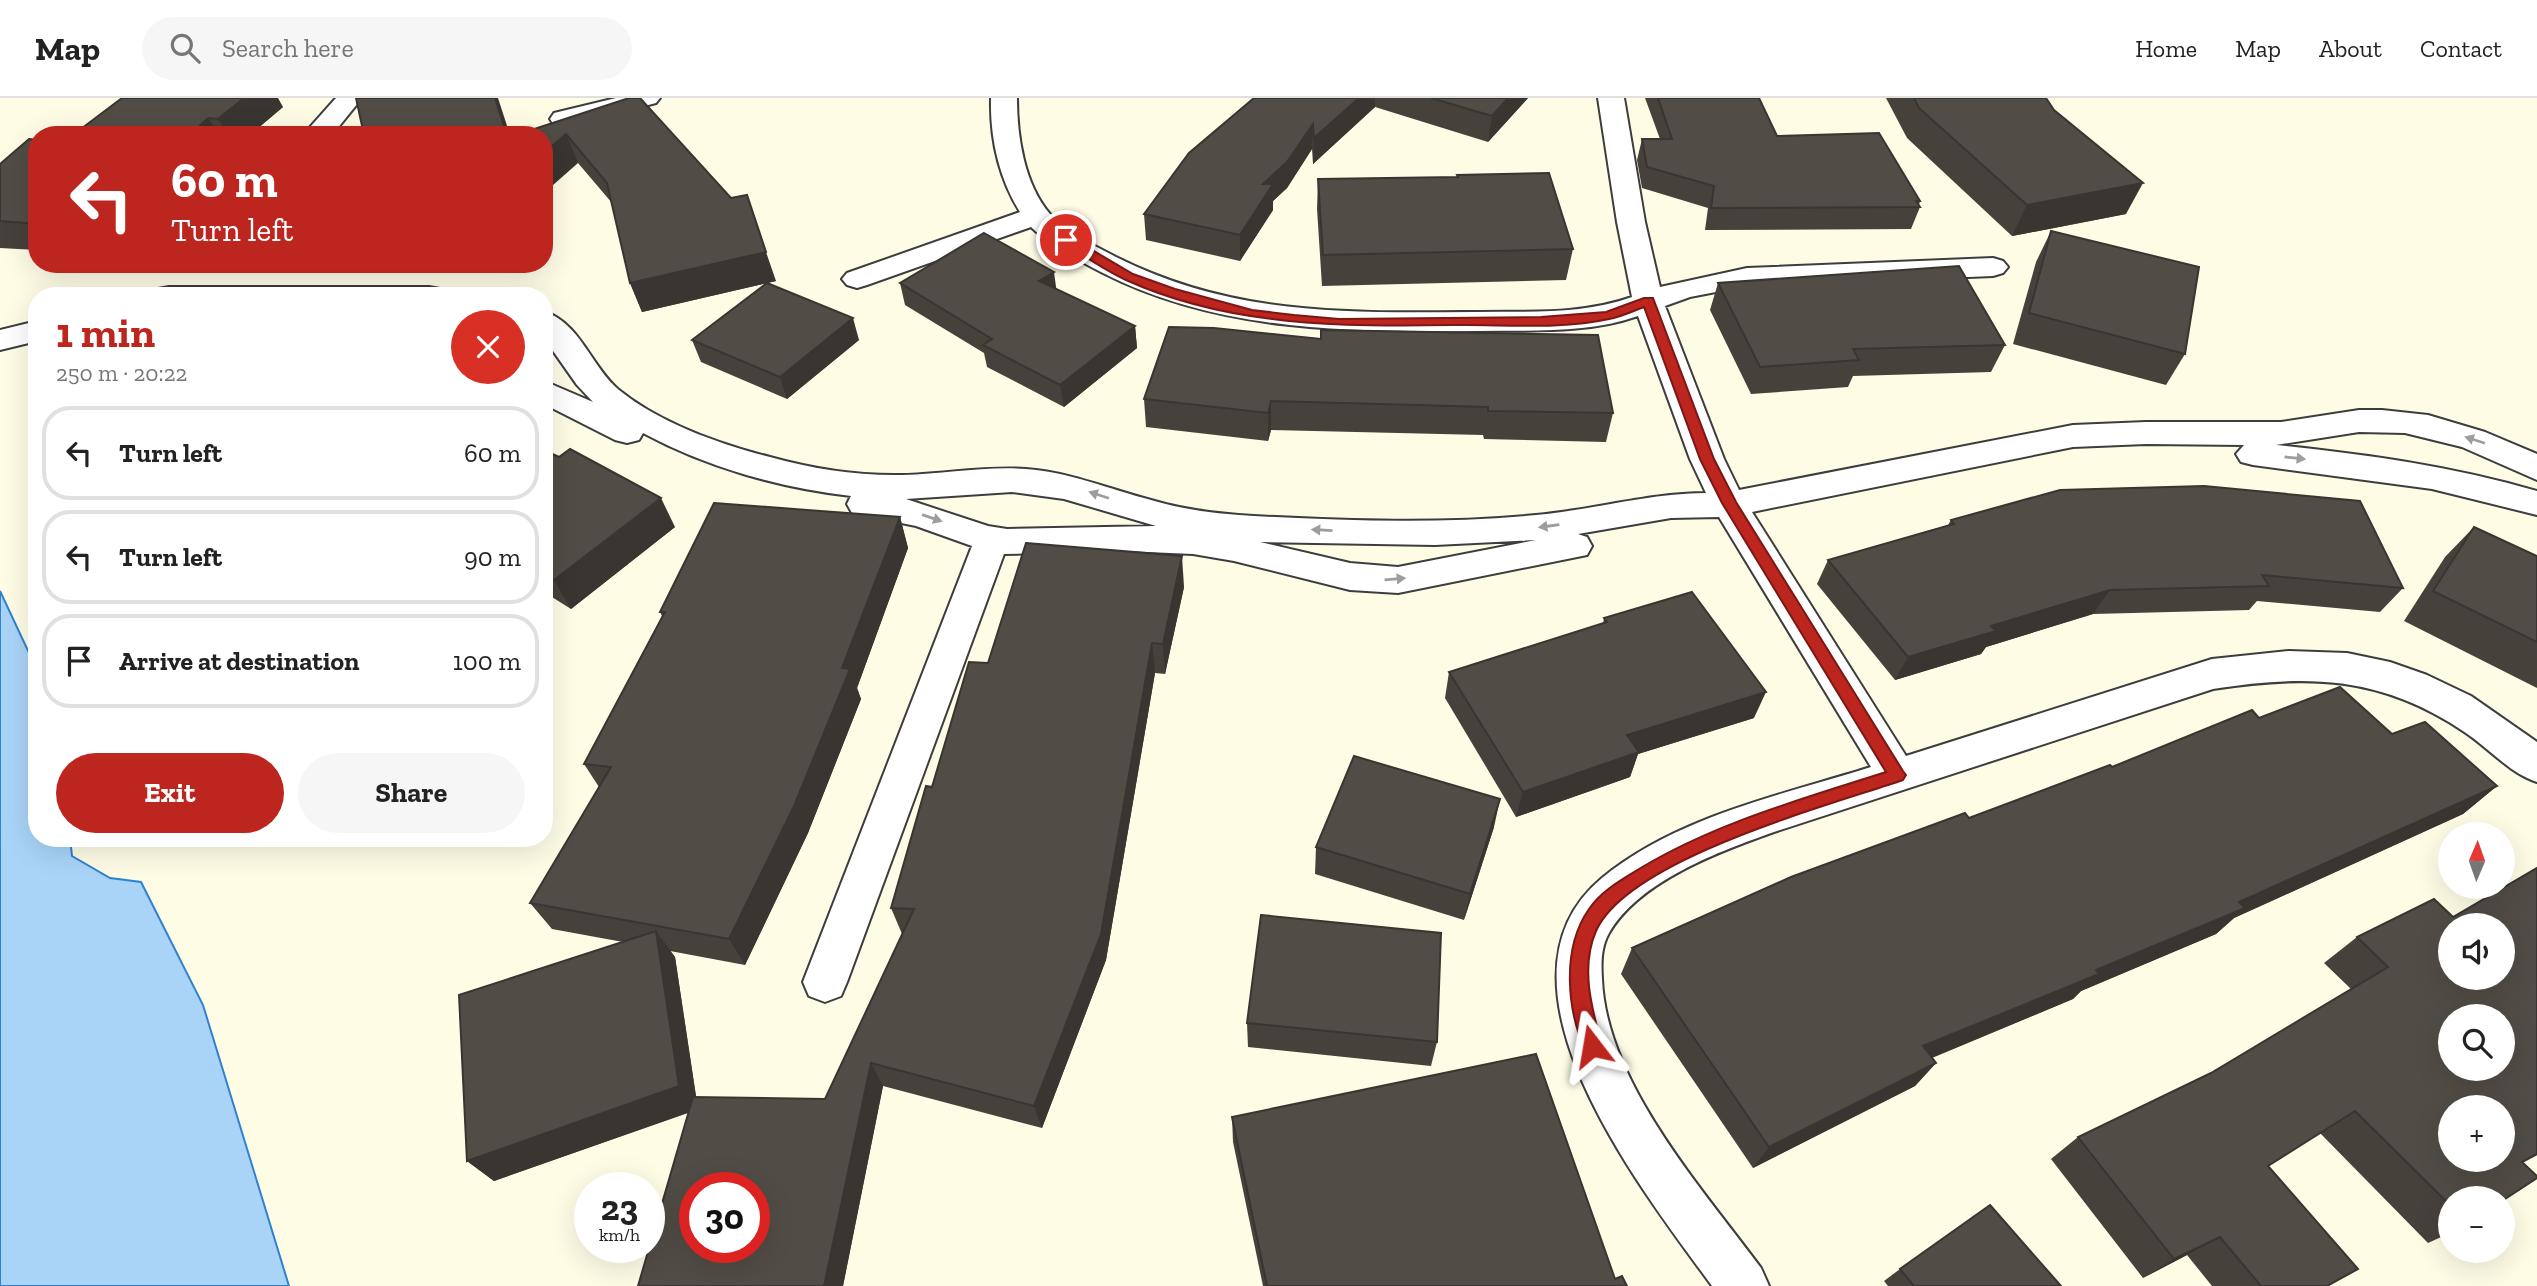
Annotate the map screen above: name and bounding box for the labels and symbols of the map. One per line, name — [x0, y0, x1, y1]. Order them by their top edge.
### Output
pin — [1036, 210, 1096, 270]
one-way arrow — [2464, 435, 2485, 445]
one-way arrow — [2284, 453, 2306, 464]
one-way arrow — [1088, 489, 1109, 499]
one-way arrow — [921, 514, 942, 524]
one-way arrow — [1538, 521, 1560, 532]
one-way arrow — [1310, 525, 1332, 536]
one-way arrow — [1384, 573, 1406, 584]
north arrow — [2438, 822, 2515, 900]
position arrow — [1555, 1009, 1629, 1083]
speed limit sign: 30 — [679, 1172, 770, 1263]

